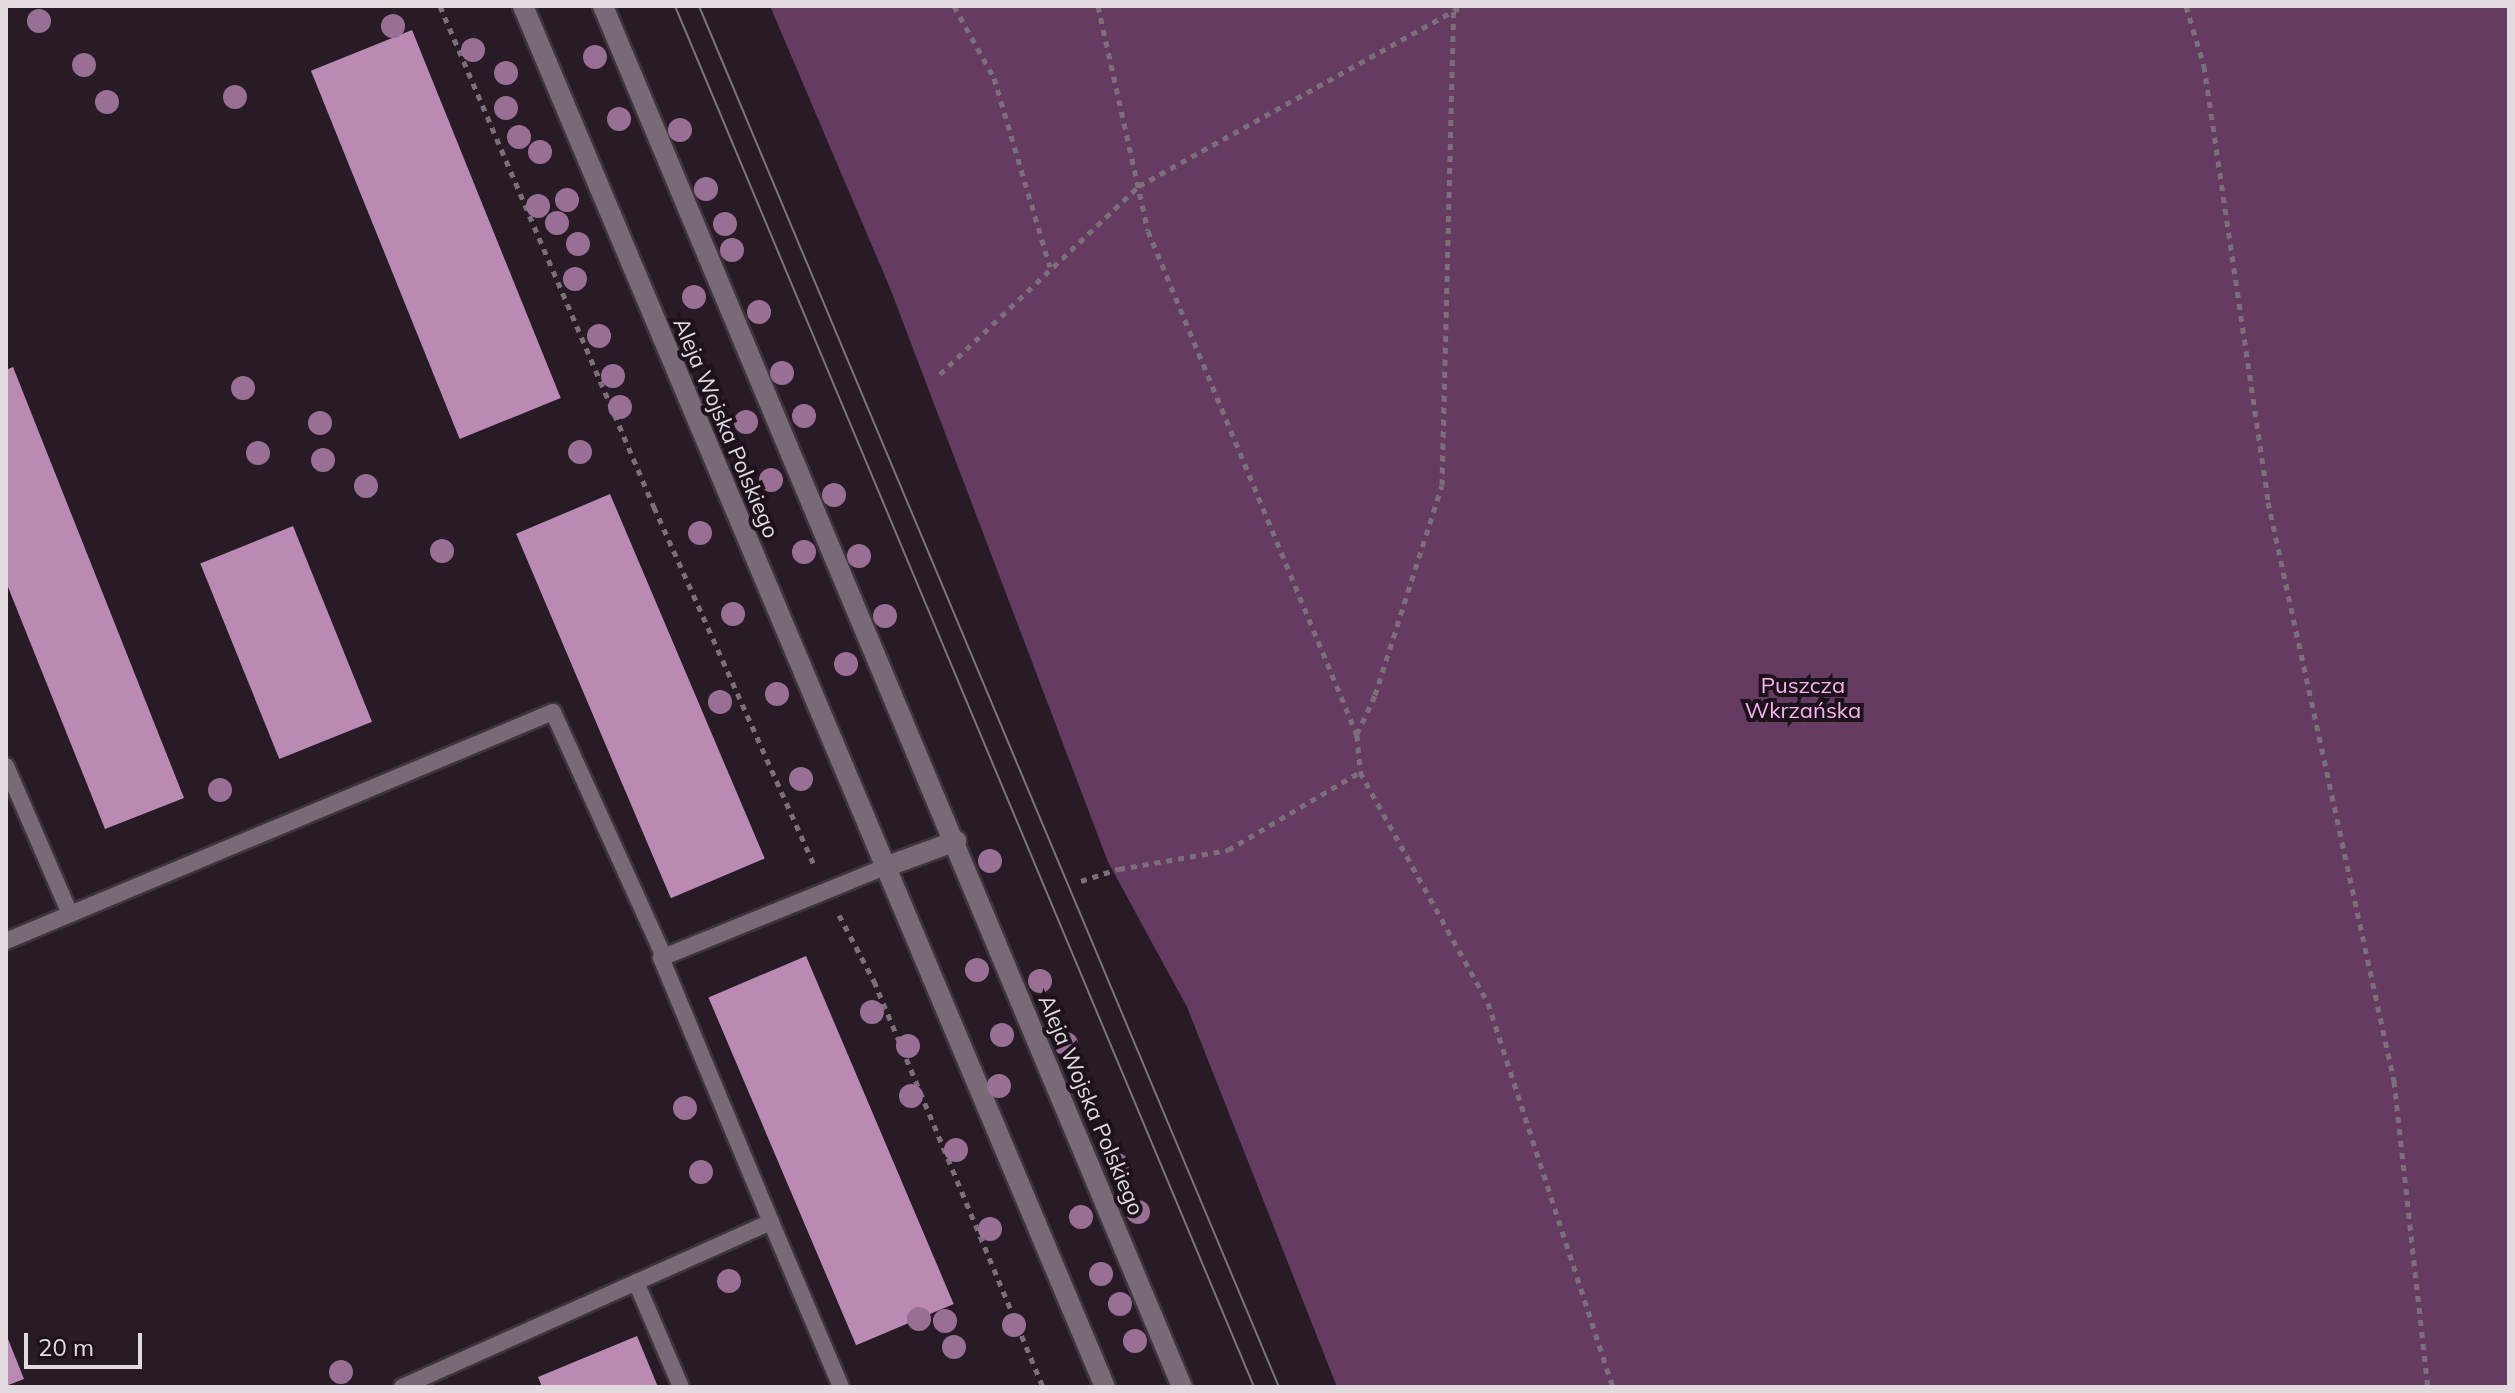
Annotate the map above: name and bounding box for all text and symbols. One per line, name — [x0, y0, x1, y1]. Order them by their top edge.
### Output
street label: Aleja Wojska Polskiego — [668, 314, 784, 542]
park label: Puszcza Wkrzańska — [1745, 672, 1861, 724]
street label: Aleja Wojska Polskiego — [1033, 991, 1149, 1219]
scale bar — [28, 1317, 146, 1367]
text: 20 m — [38, 1332, 94, 1362]

